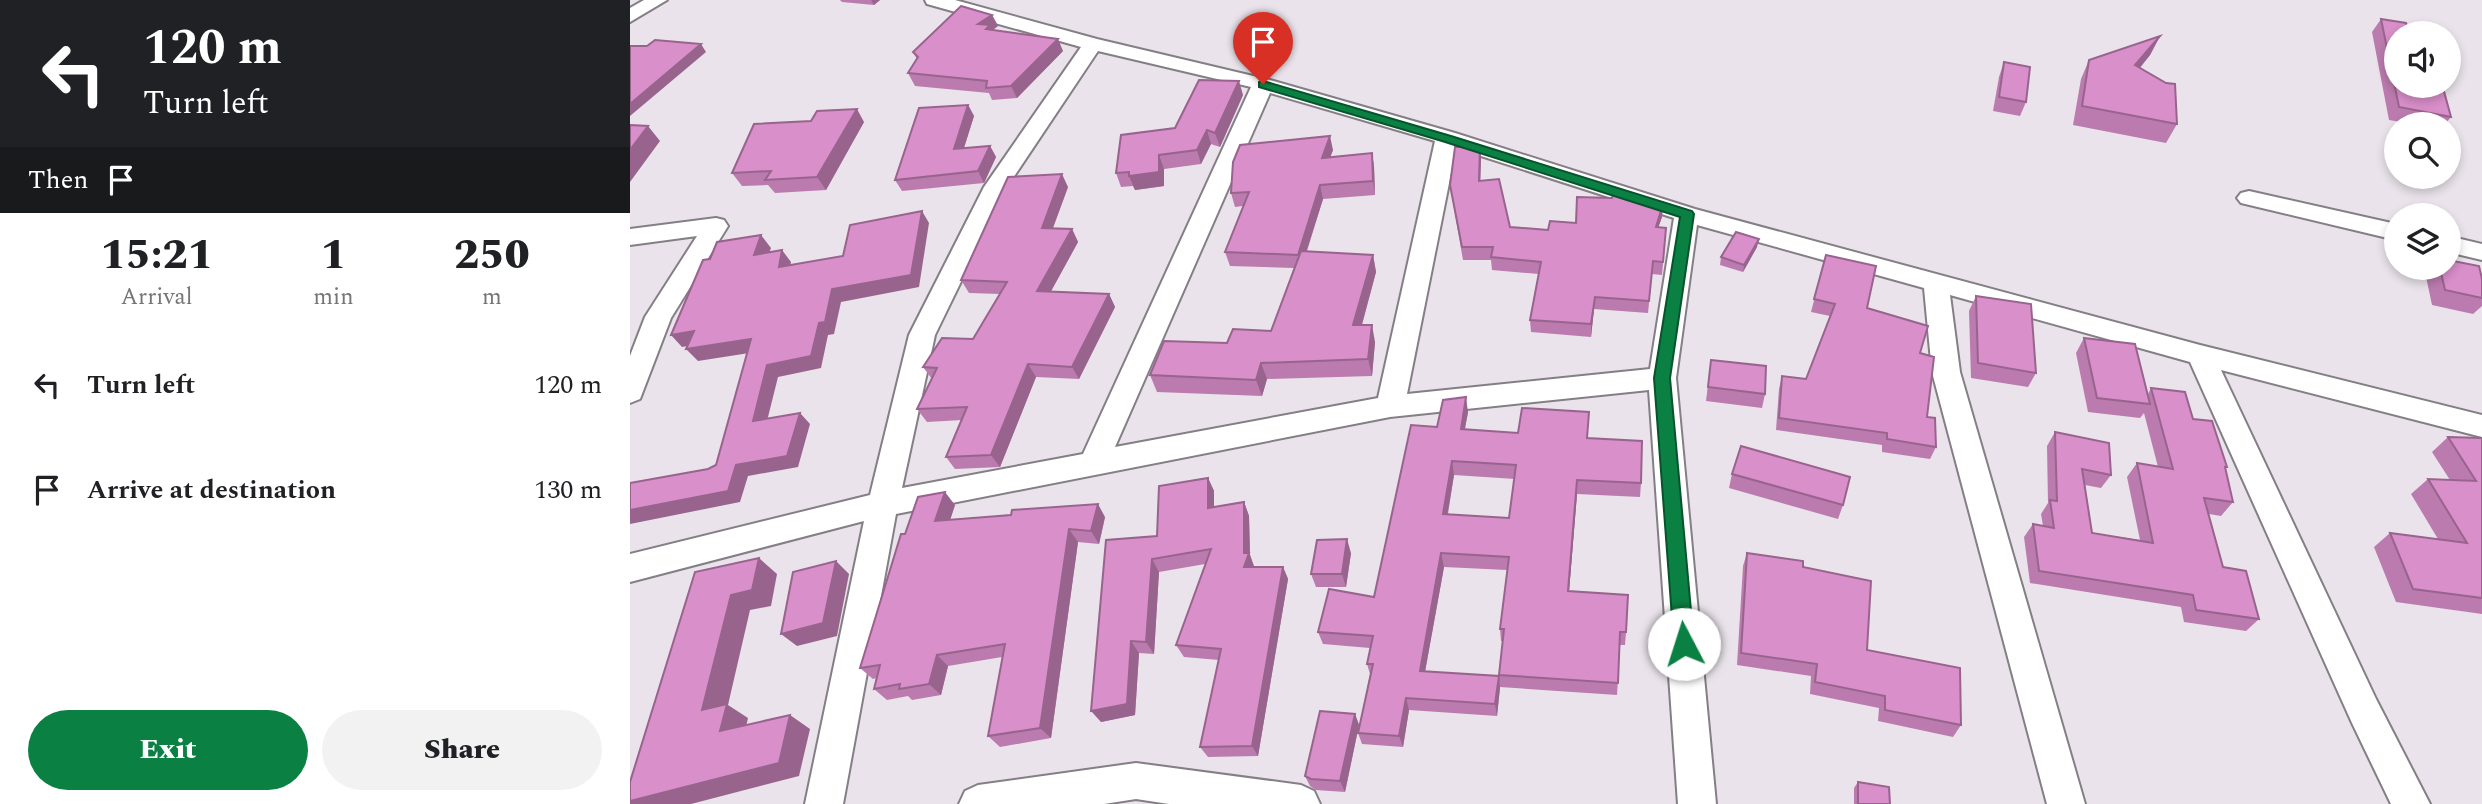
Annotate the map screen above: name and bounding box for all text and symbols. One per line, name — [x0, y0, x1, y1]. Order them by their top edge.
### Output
text: 120 m — [143, 11, 282, 86]
pin — [1233, 12.0, 1293, 84]
map controls — [2384, 21, 2461, 280]
button: sound — [2384, 21, 2461, 98]
icon: arrive — [1244, 23, 1282, 61]
icon: left — [28, 28, 119, 119]
text: Turn left — [143, 79, 269, 128]
button: search — [2384, 112, 2461, 189]
text: Then — [28, 160, 88, 200]
icon: arrive — [102, 161, 140, 199]
button: layers — [2384, 203, 2461, 280]
text: 15:21 — [100, 224, 213, 287]
text: 1 — [321, 224, 346, 287]
text: 250 — [454, 224, 530, 287]
text: Arrival — [121, 280, 193, 315]
text: min — [313, 280, 354, 315]
text: m — [482, 280, 502, 315]
text: Turn left — [87, 365, 195, 405]
text: 120 m — [534, 365, 602, 405]
icon: left — [28, 366, 66, 404]
text: Arrive at destination — [87, 470, 336, 510]
text: 130 m — [534, 470, 602, 510]
icon: arrive — [28, 471, 66, 509]
position arrow — [1647, 607, 1721, 681]
button: Exit — [28, 710, 308, 790]
button: Share — [322, 710, 602, 790]

